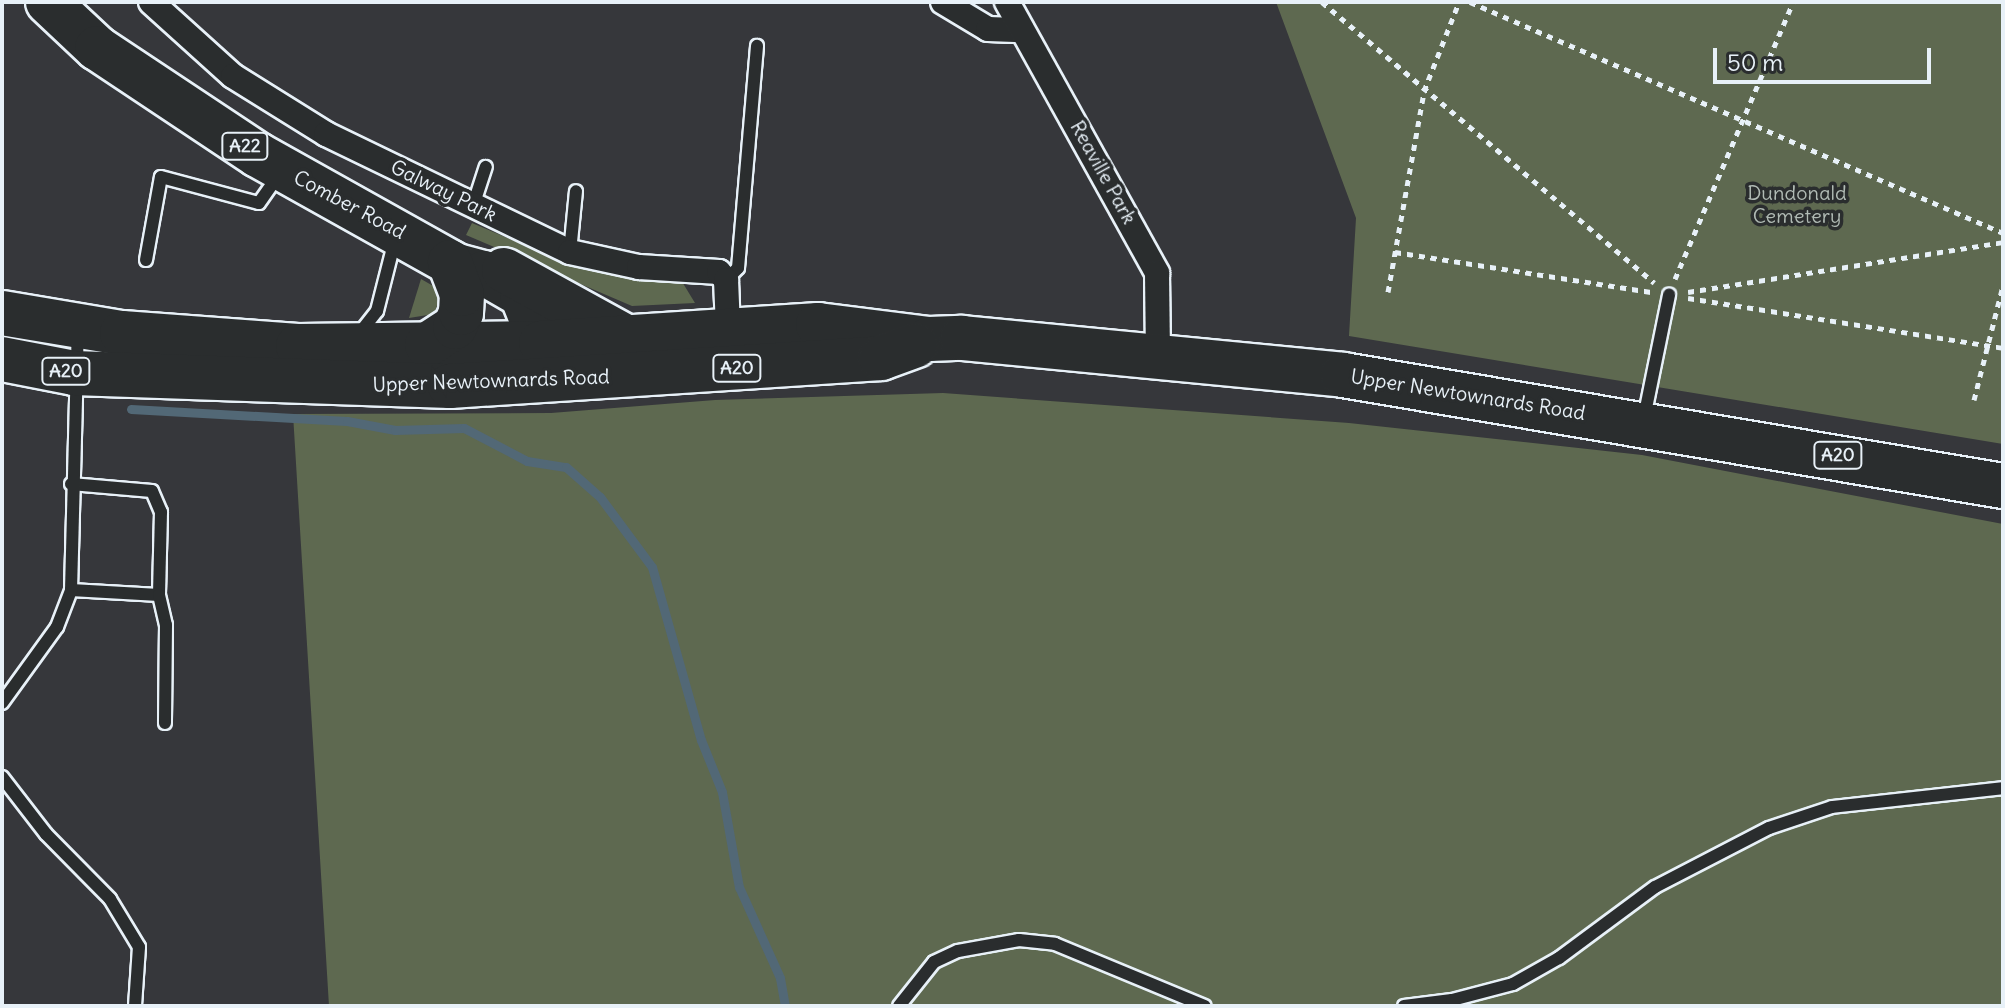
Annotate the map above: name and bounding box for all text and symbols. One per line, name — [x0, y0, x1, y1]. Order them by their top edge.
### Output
scale bar — [1717, 32, 1935, 82]
text: 50 m — [1727, 47, 1783, 77]
street label: Reaville Park — [1066, 116, 1142, 228]
road number: A22 — [221, 132, 269, 160]
street label: Galway Park — [387, 154, 501, 226]
street label: Comber Road — [290, 164, 410, 244]
park label: Dundonald Cemetery — [1747, 181, 1847, 228]
road number: A20 — [711, 354, 763, 382]
road number: A20 — [40, 357, 92, 385]
street label: Upper Newtownards Road — [372, 364, 610, 396]
street label: Upper Newtownards Road — [1349, 364, 1587, 424]
road number: A20 — [1812, 441, 1864, 469]

